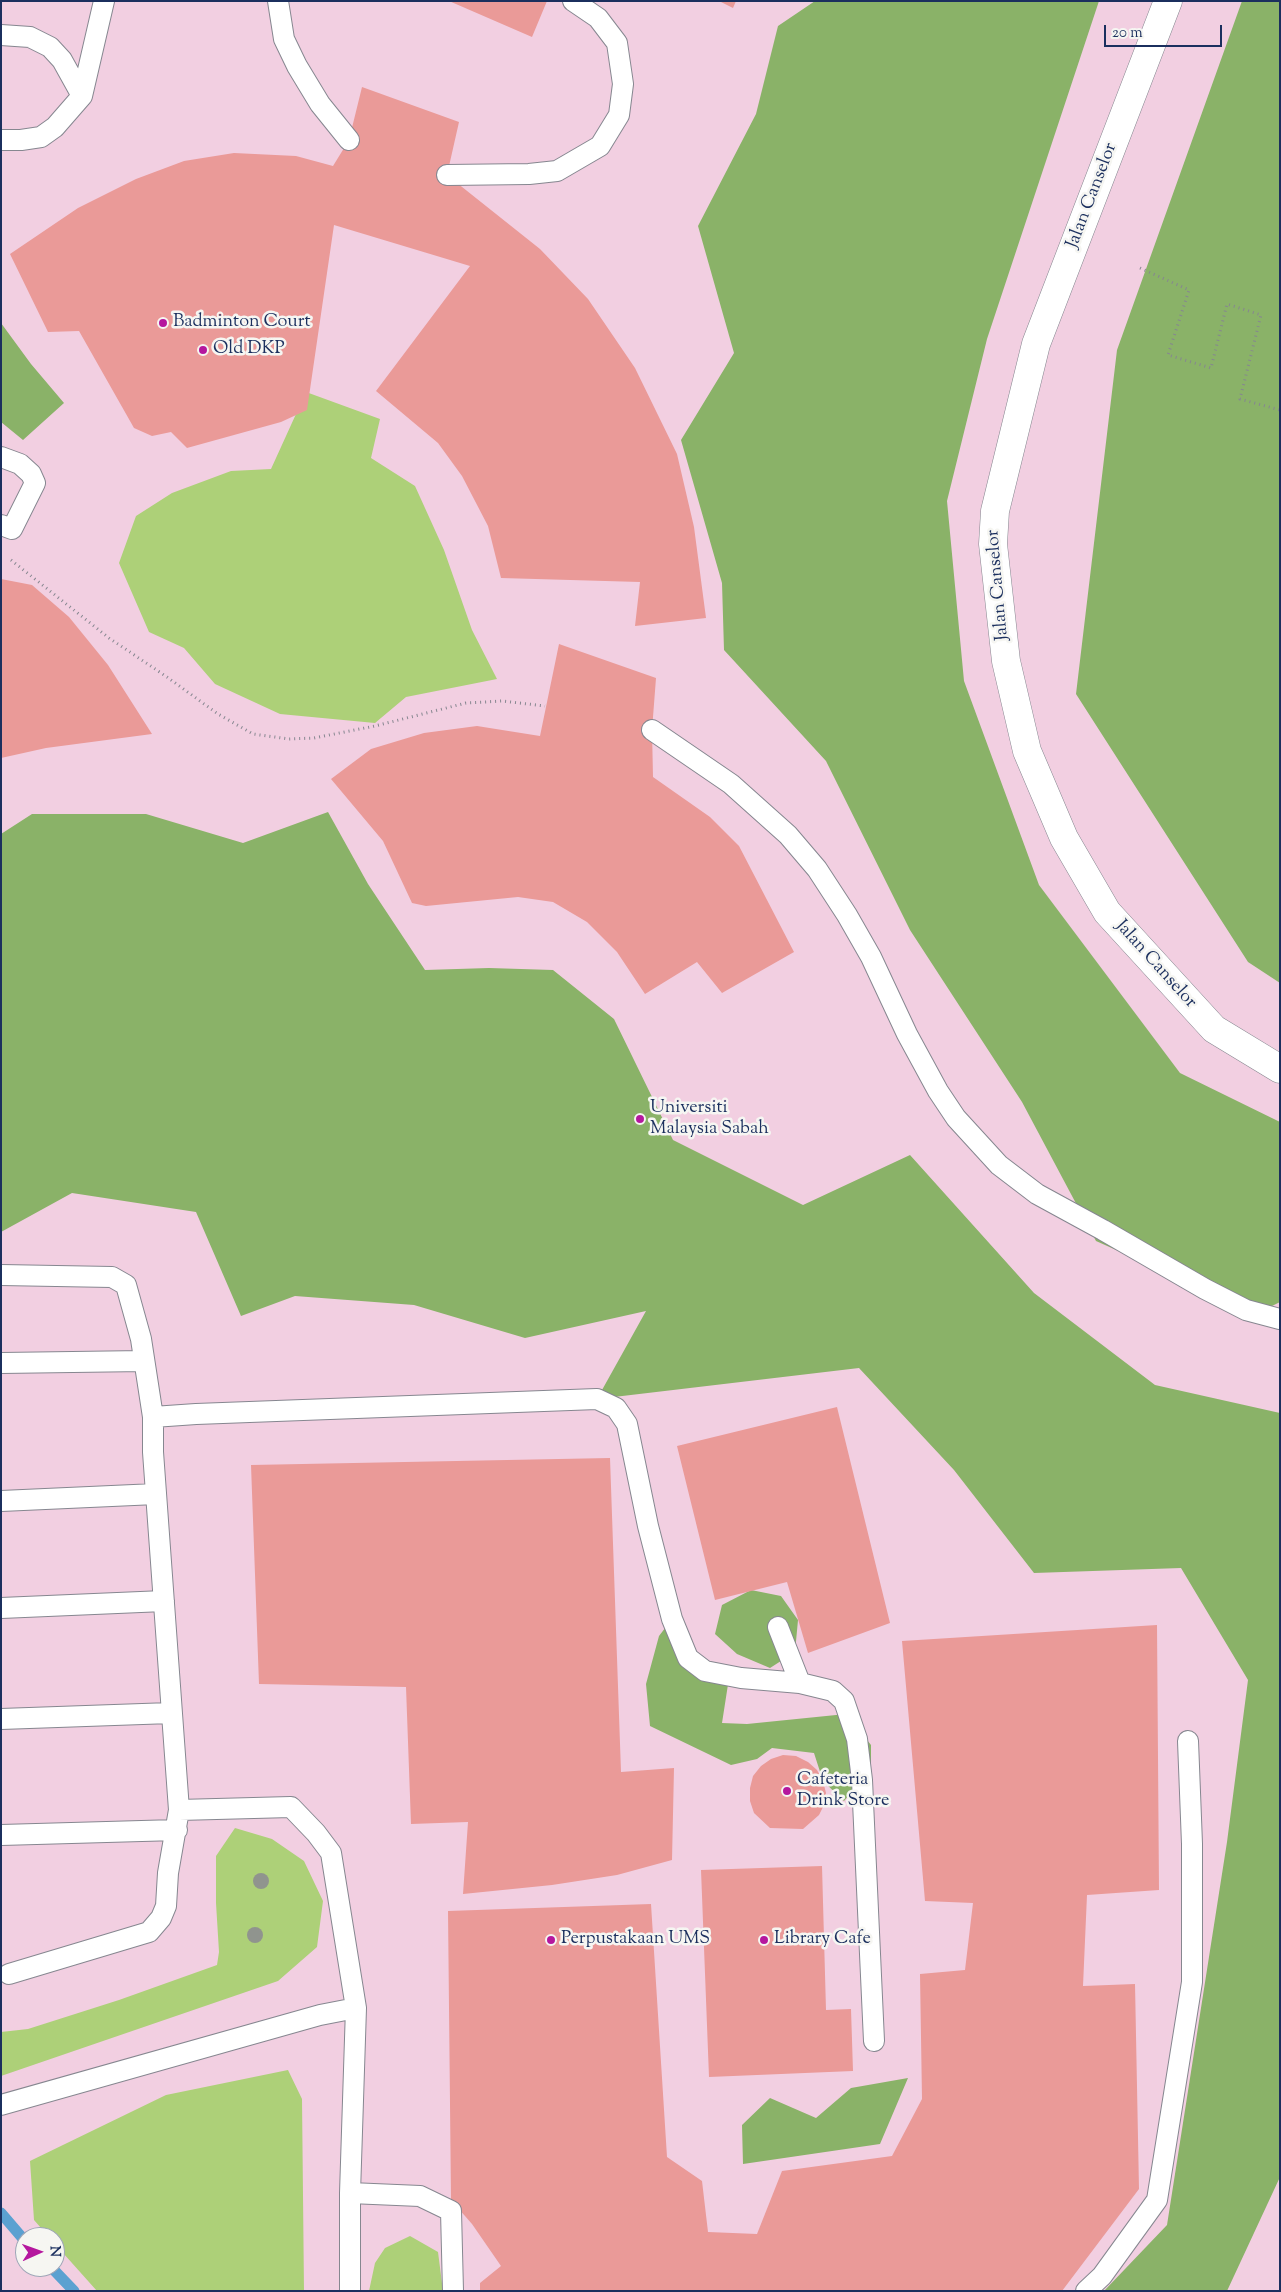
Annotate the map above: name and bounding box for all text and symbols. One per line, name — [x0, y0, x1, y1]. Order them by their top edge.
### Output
scale bar — [1106, 15, 1224, 47]
text: 20 m — [1112, 23, 1143, 44]
street label: Jalan Canselor — [1063, 140, 1123, 252]
place label: Badminton Court — [173, 312, 311, 334]
marker: Badminton Court — [157, 317, 169, 329]
place label: Old DKP — [213, 339, 285, 361]
marker: Old DKP — [197, 344, 209, 356]
street label: Jalan Canselor — [983, 529, 1015, 641]
street label: Jalan Canselor — [1110, 916, 1200, 1014]
place label: Universiti Malaysia Sabah — [650, 1098, 769, 1140]
marker: Universiti Malaysia Sabah — [634, 1113, 646, 1125]
place label: Cafeteria Drink Store — [797, 1770, 889, 1812]
marker: Cafeteria Drink Store — [781, 1785, 793, 1797]
place label: Perpustakaan UMS — [561, 1929, 710, 1951]
place label: Library Cafe — [774, 1929, 871, 1951]
marker: Perpustakaan UMS — [545, 1934, 557, 1946]
marker: Library Cafe — [758, 1934, 770, 1946]
north arrow — [15, 2227, 65, 2277]
text: N — [44, 2246, 64, 2257]

